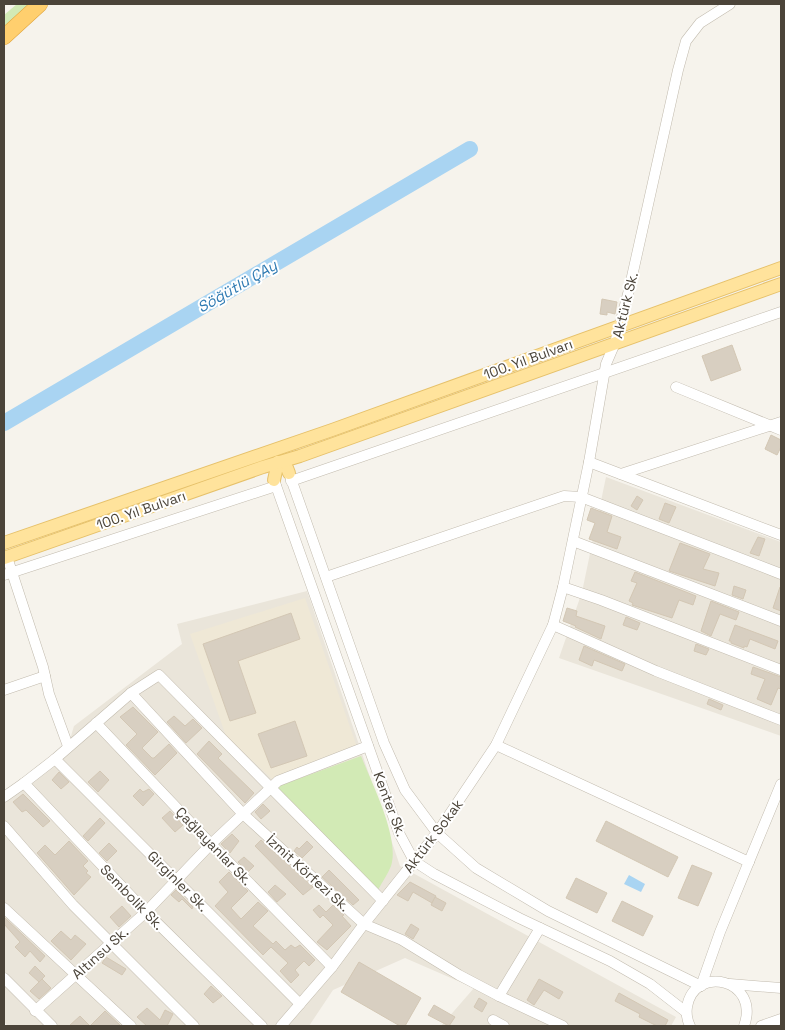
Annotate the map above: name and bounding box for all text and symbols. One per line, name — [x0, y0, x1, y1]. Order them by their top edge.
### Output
water label: Söğütlü ÇAy — [194, 255, 281, 316]
street label: Aktürk Sk. — [608, 270, 642, 340]
street label: 100. Yıl Bulvarı — [481, 335, 575, 383]
street label: 100. Yıl Bulvarı — [94, 486, 188, 534]
street label: Kenter Sk. — [369, 769, 411, 839]
street label: Aktürk Sokak — [399, 795, 467, 877]
street label: Çağlayanlar Sk. — [172, 803, 256, 889]
street label: İzmit Körfezi Sk. — [262, 831, 354, 915]
street label: Girginler Sk. — [144, 847, 212, 915]
street label: Sembolik Sk. — [96, 860, 168, 934]
street label: Altınsu Sk. — [68, 923, 132, 983]

